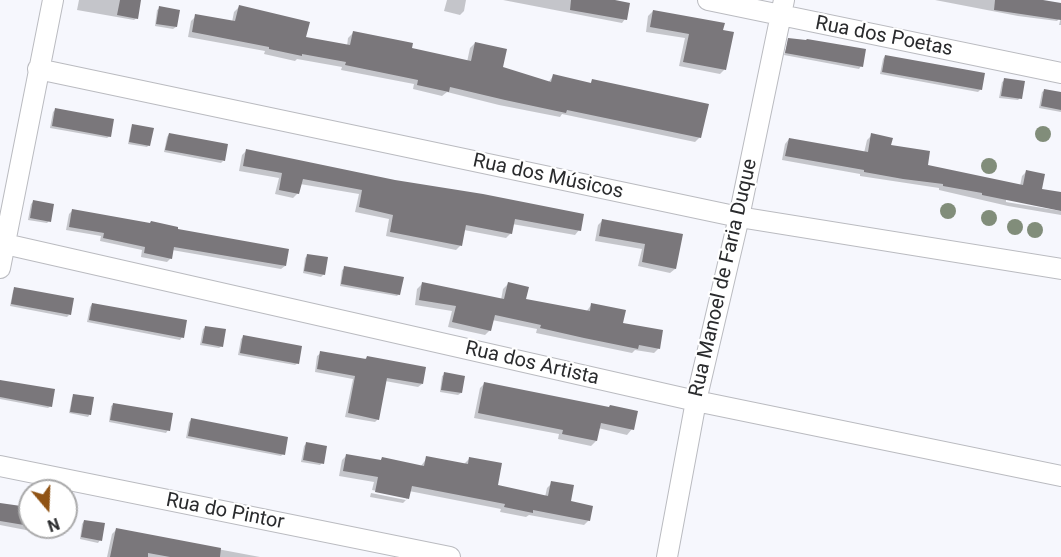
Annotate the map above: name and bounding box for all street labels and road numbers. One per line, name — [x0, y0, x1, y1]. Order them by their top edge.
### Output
street label: Rua dos Poetas — [813, 12, 955, 62]
street label: Rua dos Músicos — [471, 149, 625, 205]
street label: Rua Manoel de Faria Duque — [685, 157, 763, 399]
street label: Rua dos Artista — [463, 337, 601, 391]
street label: Rua do Pintor — [164, 489, 286, 535]

